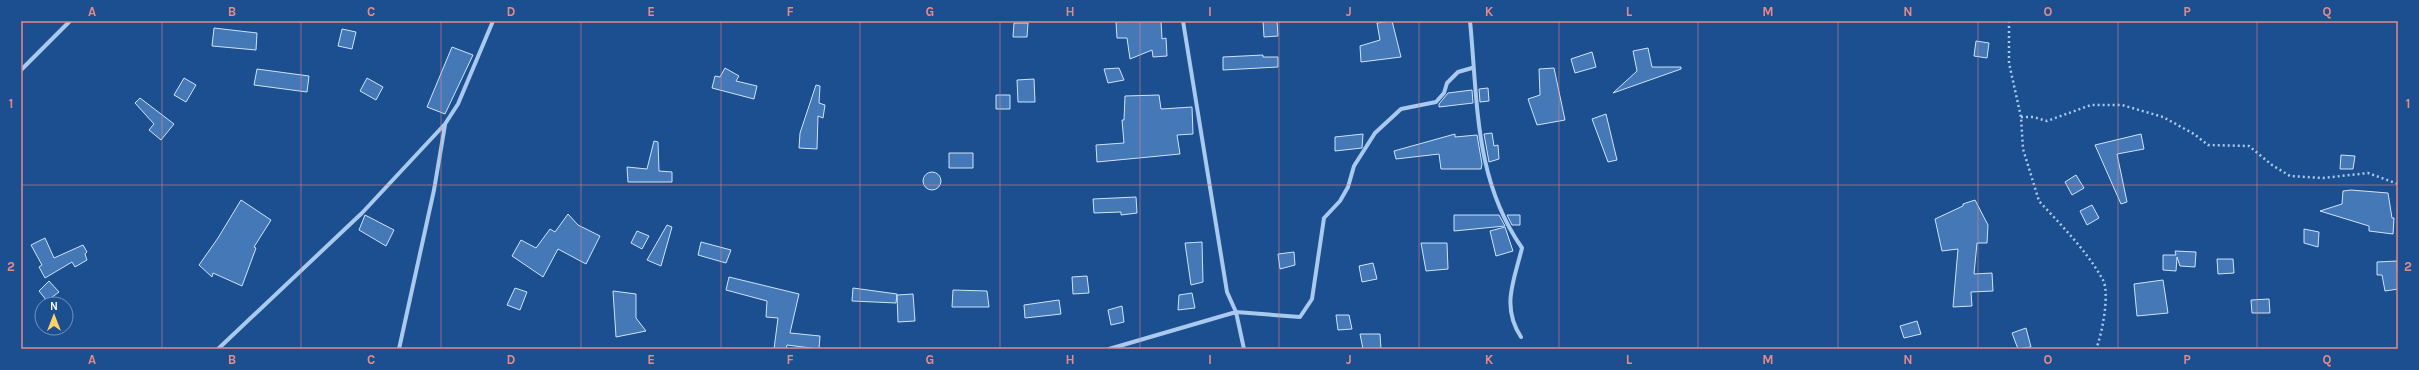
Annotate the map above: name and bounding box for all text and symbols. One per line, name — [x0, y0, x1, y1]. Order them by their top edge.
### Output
text: A — [88, 4, 96, 19]
text: B — [228, 4, 236, 19]
text: C — [367, 4, 375, 19]
text: D — [507, 4, 516, 19]
text: E — [647, 4, 655, 19]
text: F — [786, 4, 794, 19]
text: G — [926, 4, 934, 19]
text: H — [1065, 4, 1075, 19]
text: I — [1208, 4, 1212, 19]
text: J — [1346, 4, 1352, 19]
text: K — [1485, 4, 1494, 19]
text: L — [1626, 4, 1633, 19]
text: M — [1762, 4, 1774, 19]
text: N — [1903, 4, 1913, 19]
text: O — [2044, 4, 2053, 19]
text: P — [2183, 4, 2191, 19]
text: Q — [2323, 4, 2332, 19]
text: 1 — [9, 96, 13, 111]
text: 1 — [2406, 96, 2410, 111]
text: 2 — [7, 259, 15, 274]
text: 2 — [2404, 259, 2412, 274]
north arrow — [34, 296, 74, 336]
text: N — [50, 300, 58, 313]
text: A — [88, 352, 96, 367]
text: B — [228, 352, 236, 367]
text: C — [367, 352, 375, 367]
text: D — [507, 352, 516, 367]
text: E — [647, 352, 655, 367]
text: F — [786, 352, 794, 367]
text: G — [926, 352, 934, 367]
text: H — [1065, 352, 1075, 367]
text: I — [1208, 352, 1212, 367]
text: J — [1346, 352, 1352, 367]
text: K — [1485, 352, 1494, 367]
text: L — [1626, 352, 1633, 367]
text: M — [1762, 352, 1774, 367]
text: N — [1903, 352, 1913, 367]
text: O — [2044, 352, 2053, 367]
text: P — [2183, 352, 2191, 367]
text: Q — [2323, 352, 2332, 367]

